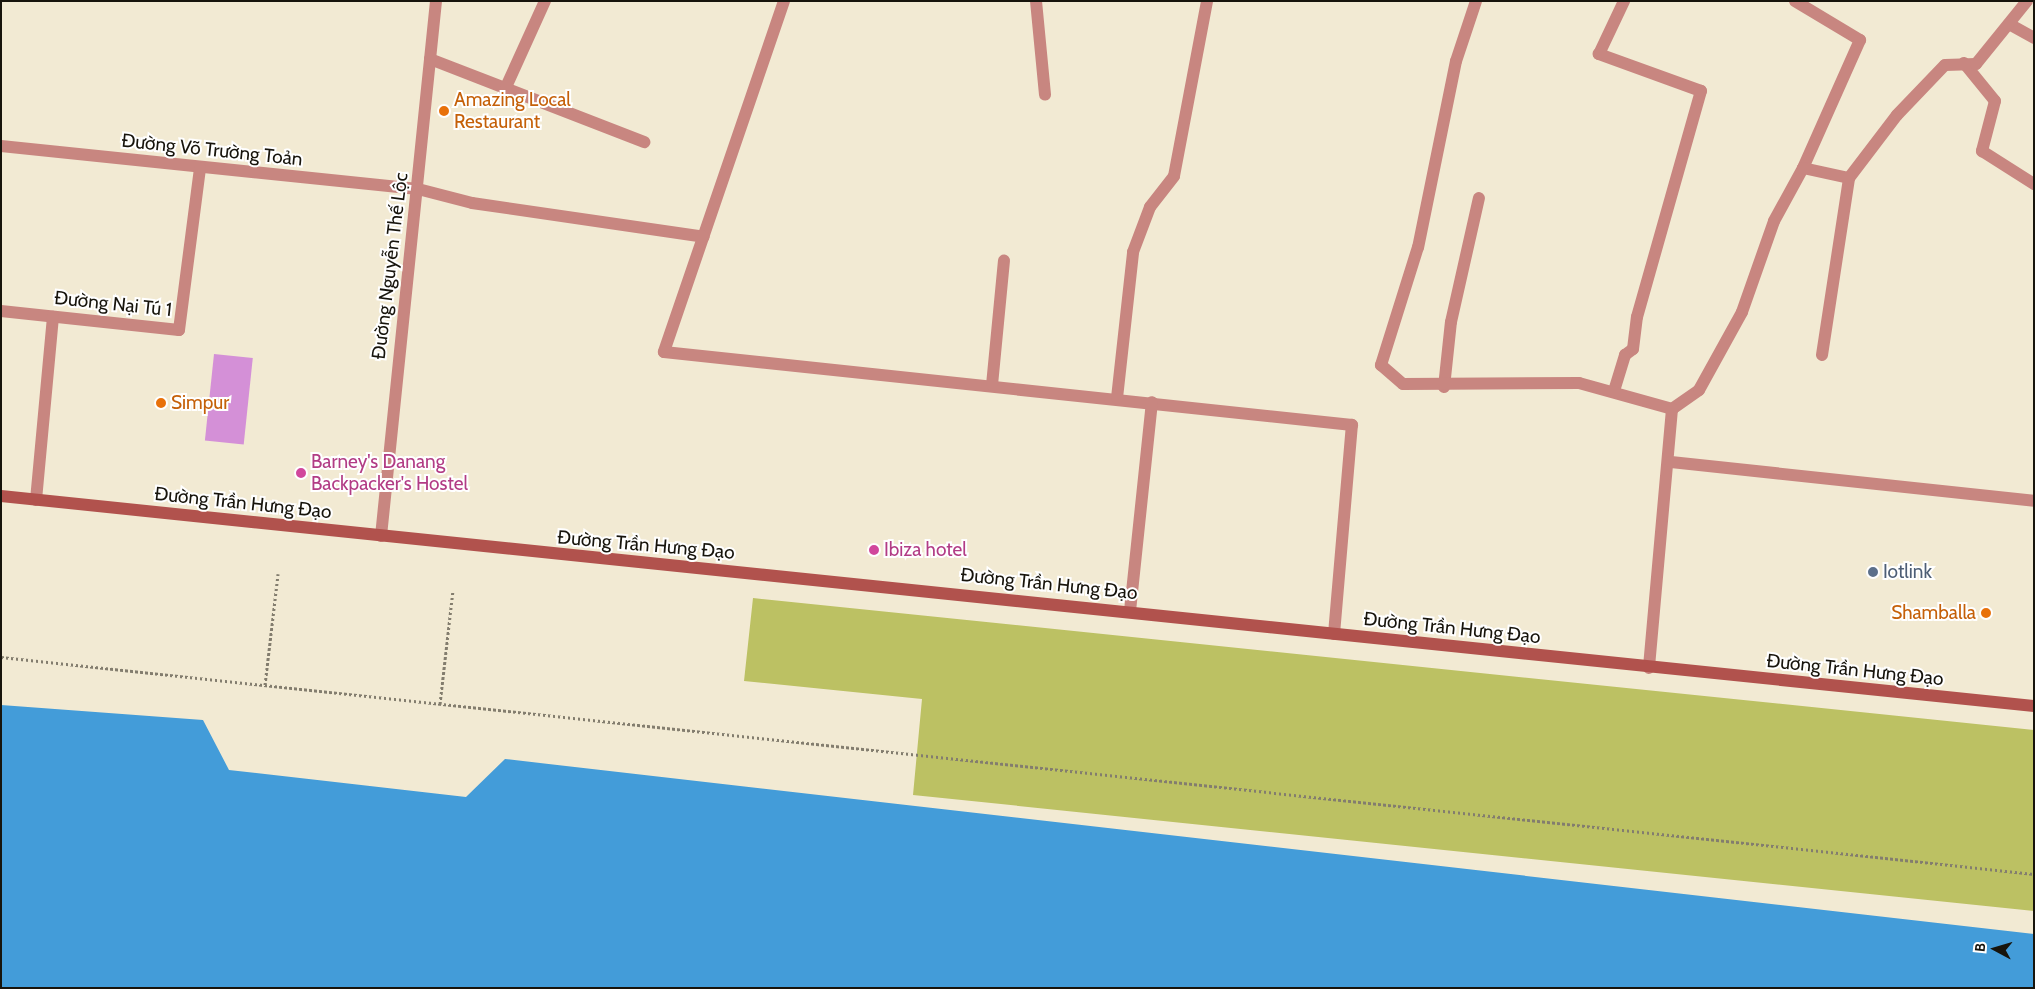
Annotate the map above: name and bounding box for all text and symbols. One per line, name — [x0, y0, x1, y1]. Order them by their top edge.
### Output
place label: Amazing Local Restaurant — [454, 89, 571, 133]
marker: Amazing Local Restaurant — [438, 105, 450, 117]
street label: Đường Võ Trường Toản — [120, 129, 304, 171]
street label: Đường Nguyễn Thế Lộc — [367, 171, 413, 361]
street label: Đường Nại Tú 1 — [53, 286, 173, 322]
place label: Simpur — [171, 392, 229, 414]
marker: Simpur — [155, 397, 167, 409]
place label: Barney's Danang Backpacker's Hostel — [311, 451, 468, 495]
marker: Barney's Danang Backpacker's Hostel — [295, 467, 307, 479]
street label: Đường Trần Hưng Đạo — [153, 482, 333, 524]
street label: Đường Trần Hưng Đạo — [556, 526, 736, 564]
place label: Ibiza hotel — [884, 539, 967, 561]
marker: Ibiza hotel — [868, 544, 880, 556]
place label: Iotlink — [1883, 561, 1932, 583]
street label: Đường Trần Hưng Đạo — [959, 563, 1139, 605]
marker: Iotlink — [1867, 566, 1879, 578]
place label: Shamballa — [1891, 602, 1976, 624]
street label: Đường Trần Hưng Đạo — [1362, 607, 1542, 649]
marker: Shamballa — [1980, 607, 1992, 619]
street label: Đường Trần Hưng Đạo — [1765, 649, 1945, 691]
north arrow — [1970, 924, 2020, 974]
text: B — [1971, 942, 1989, 953]

